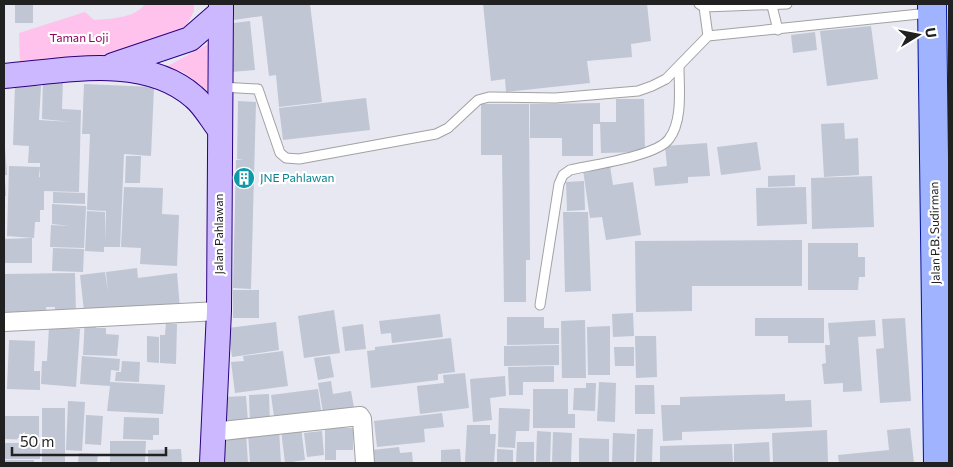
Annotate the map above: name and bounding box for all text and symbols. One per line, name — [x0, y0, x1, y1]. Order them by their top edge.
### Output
north arrow — [893, 10, 943, 60]
text: U — [922, 26, 941, 39]
park label: Taman Loji — [49, 30, 109, 44]
building icon: JNE Pahlawan — [232, 166, 256, 190]
place label: JNE Pahlawan — [260, 170, 334, 185]
street label: Jalan P.B. Sudirman — [926, 182, 943, 284]
street label: Jalan Pahlawan — [211, 194, 226, 274]
scale bar — [12, 424, 166, 456]
text: 50 m — [20, 432, 54, 450]

